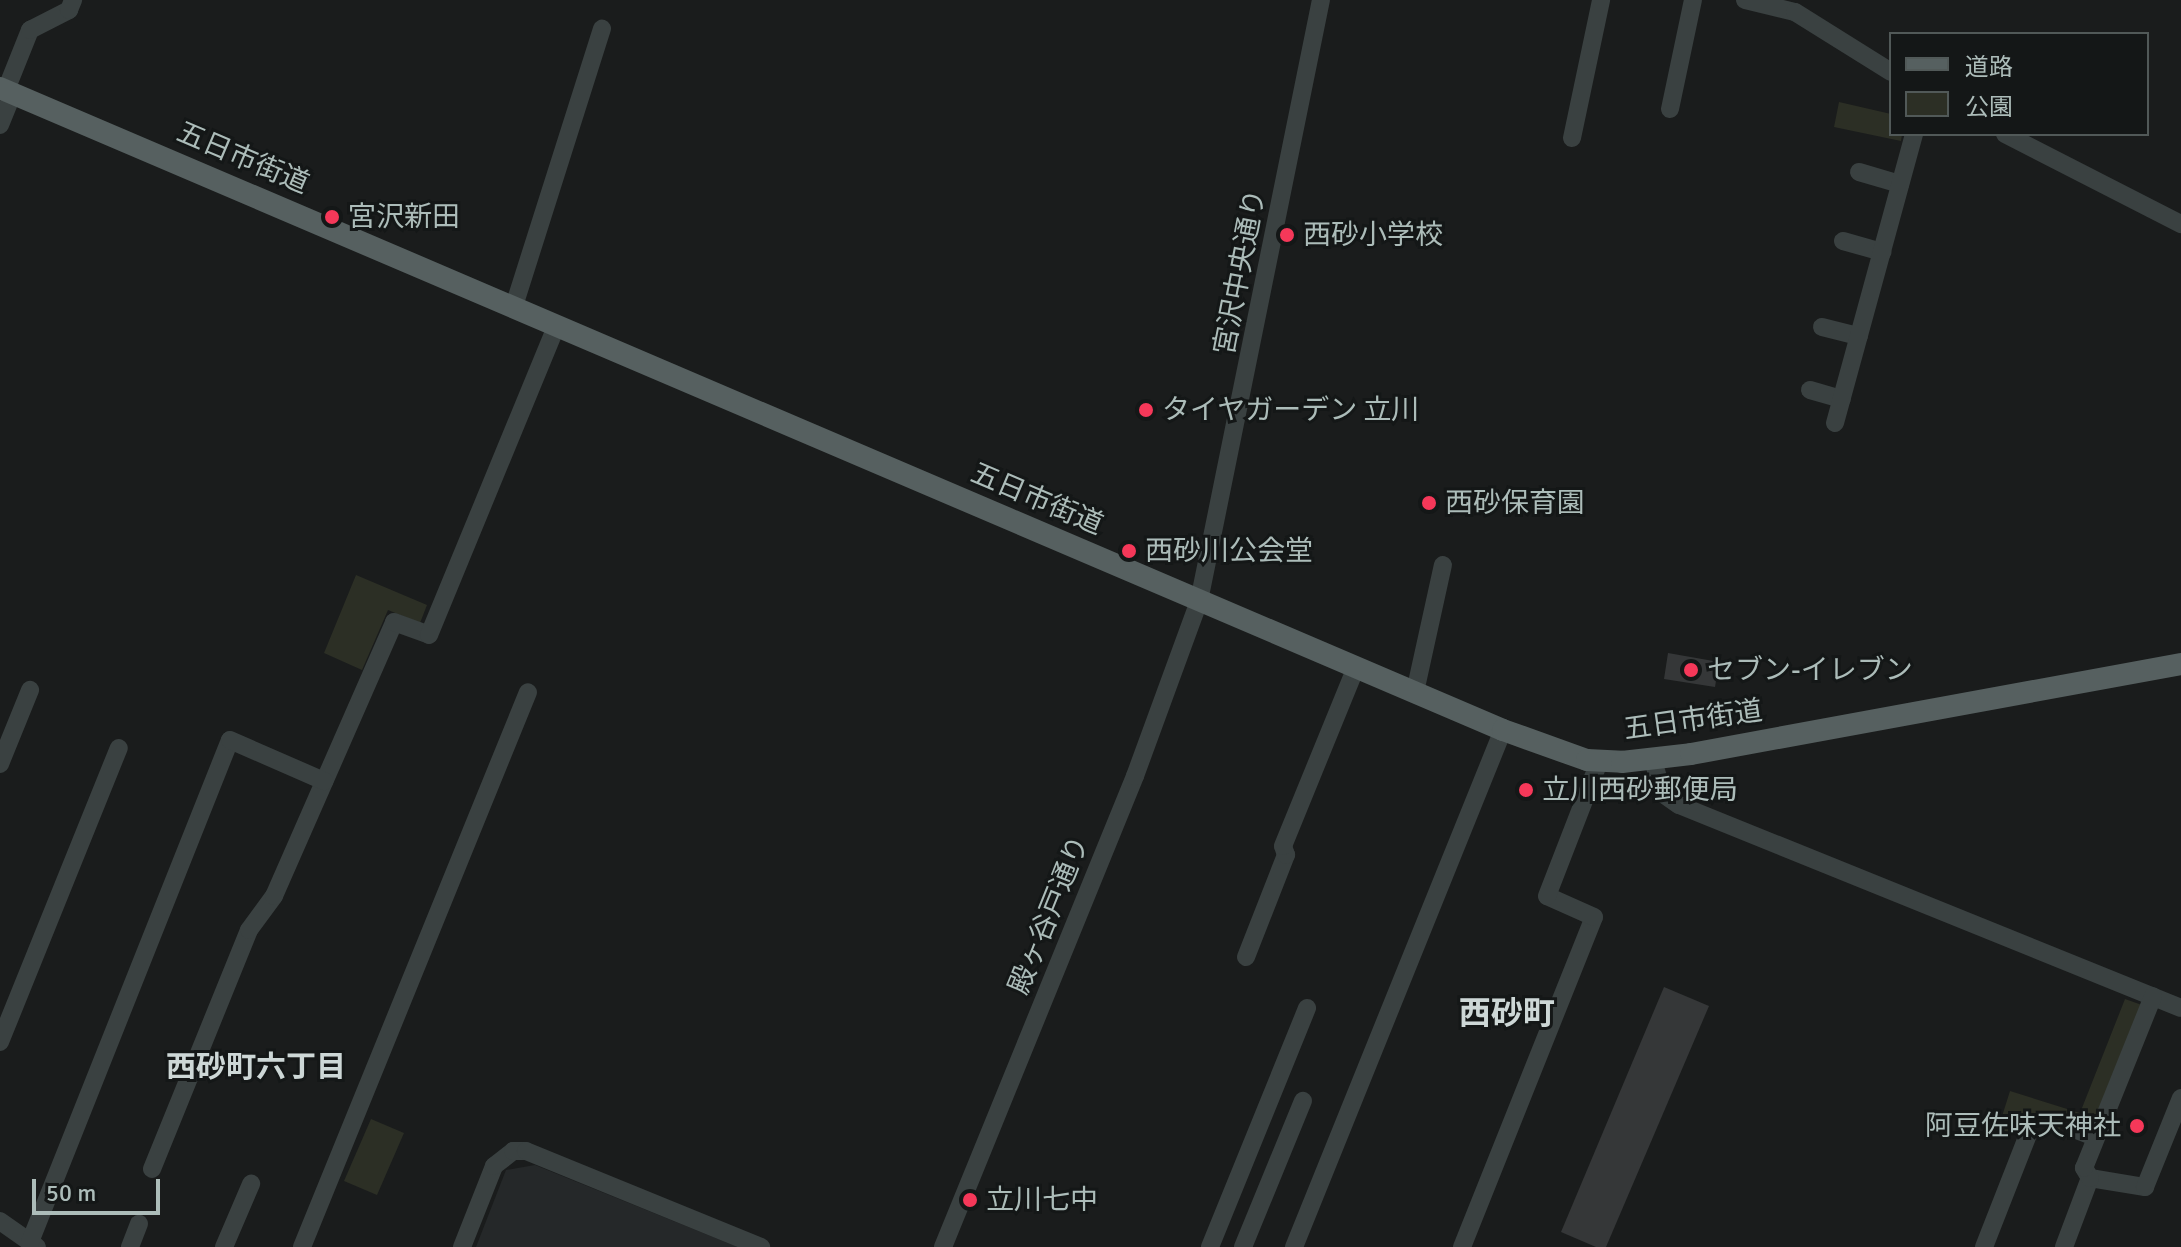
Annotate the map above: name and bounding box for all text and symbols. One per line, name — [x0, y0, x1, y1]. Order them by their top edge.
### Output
legend — [1889, 32, 2149, 136]
text: 道路 — [1965, 52, 2013, 82]
text: 公園 — [1965, 92, 2013, 122]
street label: 五日市街道 — [172, 115, 314, 201]
street label: 宮沢中央通り — [1207, 186, 1273, 358]
place label: 宮沢新田 — [348, 200, 460, 234]
marker: 宮沢新田 — [323, 208, 341, 226]
place label: 西砂小学校 — [1303, 218, 1443, 252]
marker: 西砂小学校 — [1278, 226, 1296, 244]
place label: タイヤガーデン 立川 — [1162, 393, 1420, 427]
marker: タイヤガーデン 立川 — [1137, 401, 1155, 419]
street label: 五日市街道 — [966, 456, 1108, 542]
place label: 西砂保育園 — [1445, 486, 1585, 520]
marker: 西砂保育園 — [1420, 494, 1438, 512]
place label: 西砂川公会堂 — [1145, 534, 1313, 568]
marker: 西砂川公会堂 — [1120, 542, 1138, 560]
place label: セブン-イレブン — [1707, 653, 1913, 687]
marker: セブン-イレブン — [1682, 661, 1700, 679]
street label: 五日市街道 — [1621, 694, 1765, 746]
place label: 立川西砂郵便局 — [1542, 773, 1738, 807]
marker: 立川西砂郵便局 — [1517, 781, 1535, 799]
street label: 殿ヶ谷戸通り — [1002, 831, 1096, 999]
district label: 西砂町 — [1459, 995, 1555, 1033]
district label: 西砂町六丁目 — [166, 1050, 346, 1086]
place label: 阿豆佐味天神社 — [1925, 1109, 2121, 1143]
marker: 阿豆佐味天神社 — [2128, 1117, 2146, 1135]
scale bar — [36, 1163, 164, 1213]
text: 50 m — [46, 1178, 96, 1208]
place label: 立川七中 — [986, 1183, 1098, 1217]
marker: 立川七中 — [961, 1191, 979, 1209]

